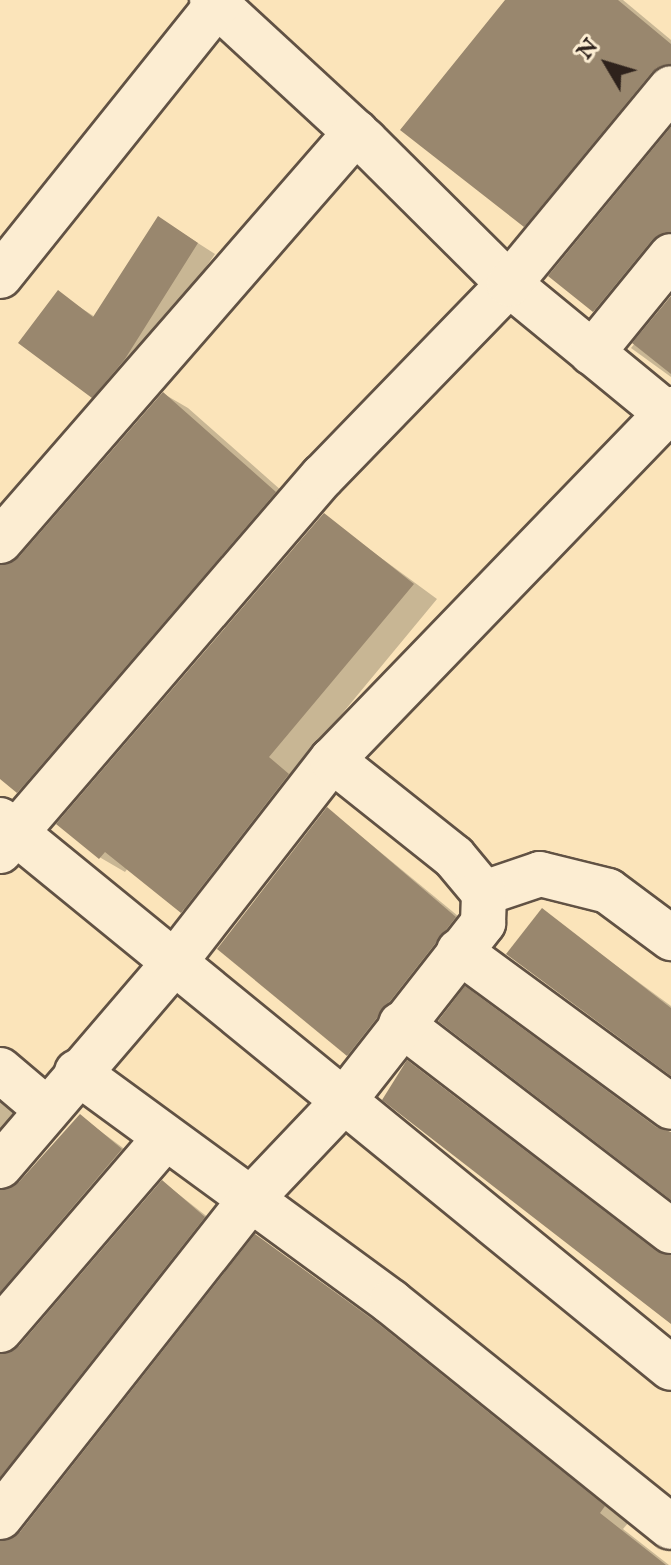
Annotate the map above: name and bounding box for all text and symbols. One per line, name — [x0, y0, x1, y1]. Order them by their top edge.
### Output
north arrow — [567, 24, 647, 104]
text: N — [571, 33, 605, 65]

